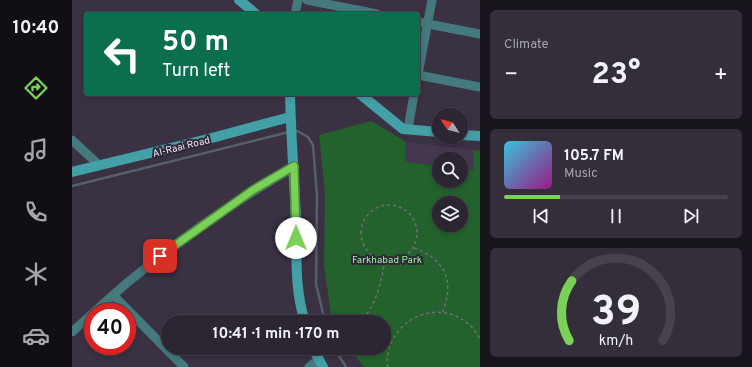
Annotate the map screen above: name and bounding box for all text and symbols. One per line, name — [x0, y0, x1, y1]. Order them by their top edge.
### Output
text: 10:40 — [13, 17, 59, 40]
text: 50 m — [162, 25, 229, 61]
icon: left — [96, 28, 148, 80]
text: Climate — [504, 37, 549, 53]
text: 23° — [592, 57, 640, 94]
text: Turn left — [162, 60, 230, 83]
text: − — [504, 62, 518, 89]
text: + — [714, 62, 728, 89]
icon: directions — [22, 74, 50, 102]
north arrow — [432, 108, 468, 144]
map controls — [432, 108, 468, 232]
street label: Al-Raai Road — [151, 134, 211, 161]
icon: music — [22, 136, 50, 164]
text: 105.7 FM — [564, 147, 624, 166]
button: search — [432, 152, 468, 188]
text: Music — [564, 166, 598, 182]
button: layers — [432, 196, 468, 232]
icon: phone — [22, 198, 50, 226]
icon: previous — [530, 205, 552, 227]
icon: pause — [605, 205, 627, 227]
icon: next — [680, 205, 702, 227]
position arrow — [275, 217, 317, 259]
pin — [143, 239, 177, 273]
icon: arrive — [149, 245, 171, 267]
park label: Farkhabad Park — [352, 254, 422, 267]
icon: climate — [22, 260, 50, 288]
text: 39 — [591, 286, 641, 339]
speed limit sign: 40 — [84, 303, 136, 355]
icon: car — [22, 322, 50, 350]
text: 10:41 · 1 min · 170 m — [213, 325, 339, 344]
text: km/h — [599, 331, 633, 349]

